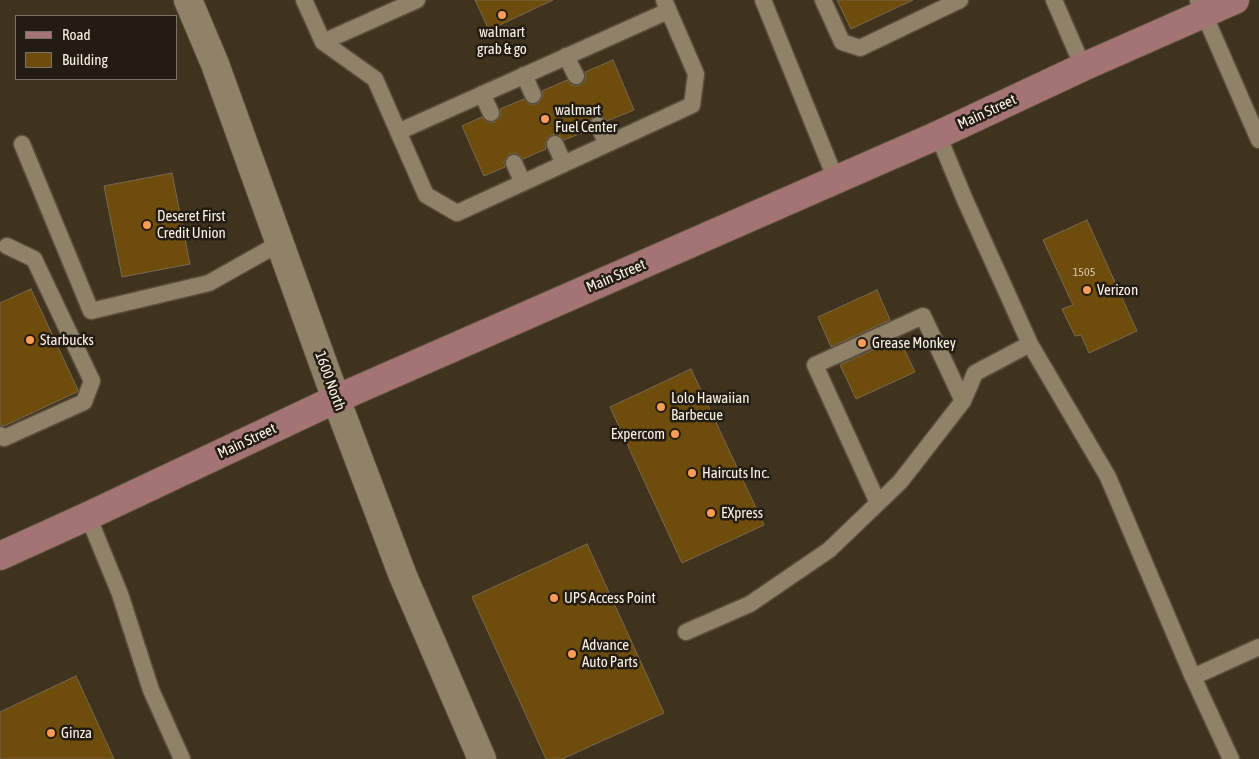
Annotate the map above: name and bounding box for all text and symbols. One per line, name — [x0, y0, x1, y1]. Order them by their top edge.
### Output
marker: walmart grab & go — [496, 9, 508, 21]
legend — [15, 15, 178, 80]
place label: walmart grab & go — [477, 23, 527, 58]
text: Road — [62, 26, 91, 43]
text: Building — [62, 51, 108, 68]
street label: Main Street — [955, 91, 1019, 133]
place label: walmart Fuel Center — [555, 101, 617, 136]
marker: walmart Fuel Center — [539, 113, 551, 125]
place label: Deseret First Credit Union — [157, 207, 226, 242]
marker: Deseret First Credit Union — [141, 219, 153, 231]
street label: Main Street — [584, 255, 648, 297]
house number: 1505 — [1073, 265, 1095, 279]
place label: Verizon — [1097, 281, 1138, 299]
marker: Verizon — [1081, 284, 1093, 296]
place label: Starbucks — [40, 331, 94, 349]
marker: Starbucks — [24, 334, 36, 346]
place label: Grease Monkey — [872, 334, 956, 352]
marker: Grease Monkey — [856, 337, 868, 349]
street label: 1600 North — [311, 349, 349, 413]
place label: Lolo Hawaiian Barbecue — [671, 389, 749, 424]
marker: Lolo Hawaiian Barbecue — [655, 401, 667, 413]
street label: Main Street — [215, 420, 279, 462]
place label: Expercom — [611, 425, 665, 443]
marker: Expercom — [669, 428, 681, 440]
place label: Haircuts Inc. — [702, 464, 769, 482]
marker: Haircuts Inc. — [686, 467, 698, 479]
place label: EXpress — [721, 504, 763, 522]
marker: EXpress — [705, 507, 717, 519]
place label: UPS Access Point — [564, 589, 656, 607]
marker: UPS Access Point — [548, 592, 560, 604]
place label: Advance Auto Parts — [582, 636, 638, 671]
marker: Advance Auto Parts — [566, 648, 578, 660]
place label: Ginza — [61, 724, 92, 742]
marker: Ginza — [45, 727, 57, 739]

